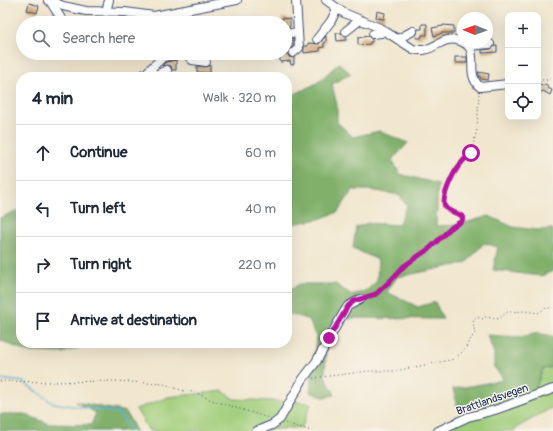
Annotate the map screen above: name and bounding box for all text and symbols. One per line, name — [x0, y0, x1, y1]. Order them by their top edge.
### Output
north arrow — [457, 12, 493, 48]
map controls — [505, 12, 541, 120]
button: + — [505, 12, 541, 48]
search box — [16, 16, 292, 60]
icon: search — [30, 27, 52, 49]
text: Search here — [62, 29, 135, 48]
button: − — [505, 48, 541, 84]
button: locate — [505, 84, 541, 120]
text: 4 min — [32, 88, 73, 109]
text: Walk · 320 m — [203, 90, 276, 106]
icon: ahead — [32, 142, 54, 164]
text: Continue — [70, 143, 128, 162]
route start — [462, 144, 480, 162]
text: 60 m — [245, 145, 276, 161]
icon: left — [32, 198, 54, 220]
text: Turn left — [70, 199, 126, 218]
text: 40 m — [245, 201, 276, 217]
icon: right — [32, 254, 54, 276]
text: Turn right — [70, 255, 131, 274]
text: 220 m — [238, 257, 276, 273]
icon: arrive — [32, 310, 54, 332]
text: Arrive at destination — [70, 311, 197, 330]
route end — [320, 329, 338, 347]
street label: Brattlandsvegen — [455, 381, 530, 418]

